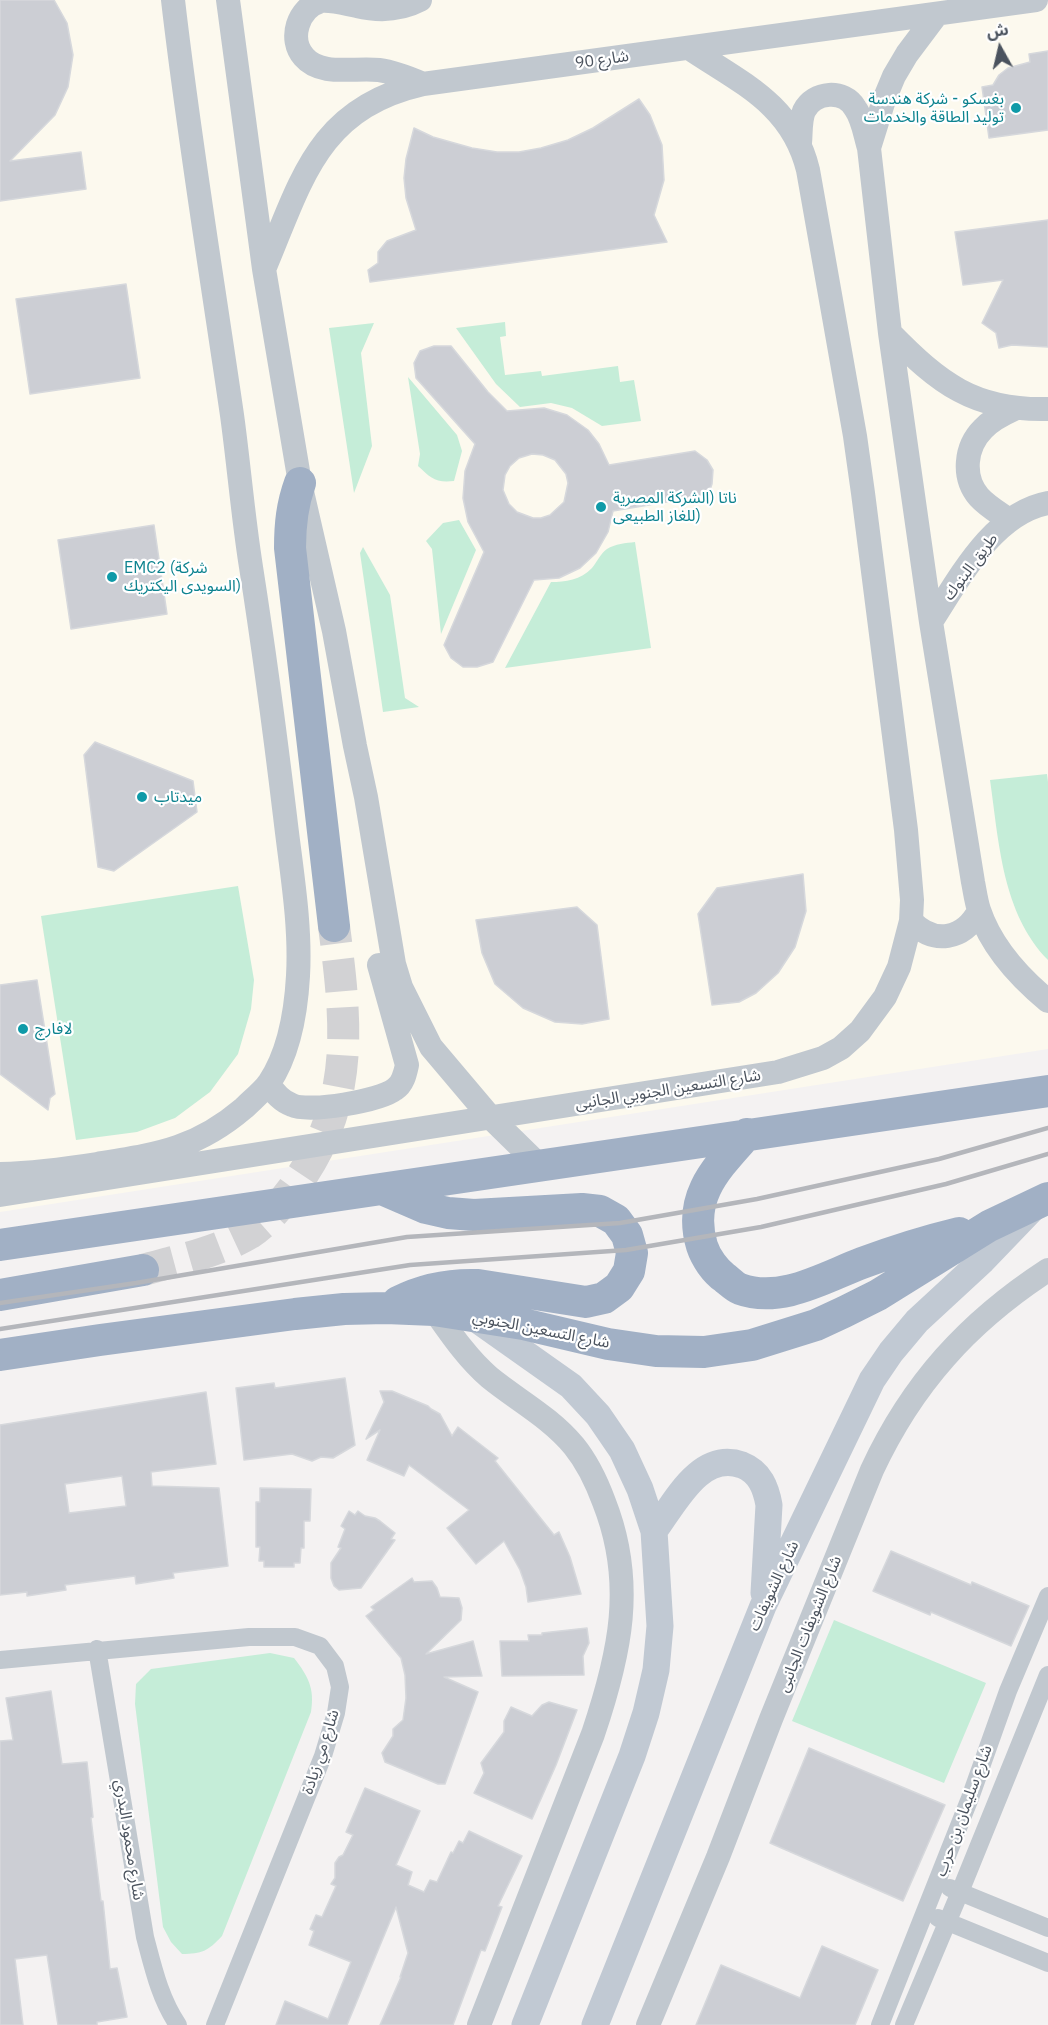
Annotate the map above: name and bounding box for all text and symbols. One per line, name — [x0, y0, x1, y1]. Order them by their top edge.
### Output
north arrow — [970, 18, 1030, 78]
text: ش — [985, 19, 1010, 42]
street label: شارع 90 — [574, 47, 630, 73]
place label: بغسكو - شركة هندسة توليد الطاقة والخدمات — [864, 89, 1004, 127]
marker: بغسكو - شركة هندسة توليد الطاقة والخدمات — [1009, 101, 1023, 115]
place label: ناتا (الشركة المصرية للغاز الطبيعى) — [613, 488, 737, 526]
marker: ناتا (الشركة المصرية للغاز الطبيعى) — [594, 500, 608, 514]
street label: طريق البنوك — [940, 530, 1002, 604]
place label: EMC2 (شركة السويدى اليكتريك) — [124, 558, 241, 596]
marker: EMC2 (شركة السويدى اليكتريك) — [105, 570, 119, 584]
place label: ميدتاب — [154, 787, 202, 807]
marker: ميدتاب — [135, 790, 149, 804]
place label: لافارﭺ — [35, 1019, 73, 1039]
marker: لافارﭺ — [16, 1022, 30, 1036]
street label: شارع التسعين الجنوبي الجانبى — [574, 1066, 762, 1114]
street label: شارع التسعين الجنوبي — [471, 1307, 611, 1353]
street label: شارع الشويفات — [745, 1538, 803, 1634]
street label: شارع الشويفات الجانبى — [774, 1553, 846, 1695]
street label: شارع مي زيادة — [298, 1707, 344, 1797]
street label: شارع سليمان بن حرب — [931, 1743, 997, 1879]
street label: شارع محمود البدري — [110, 1778, 148, 1902]

